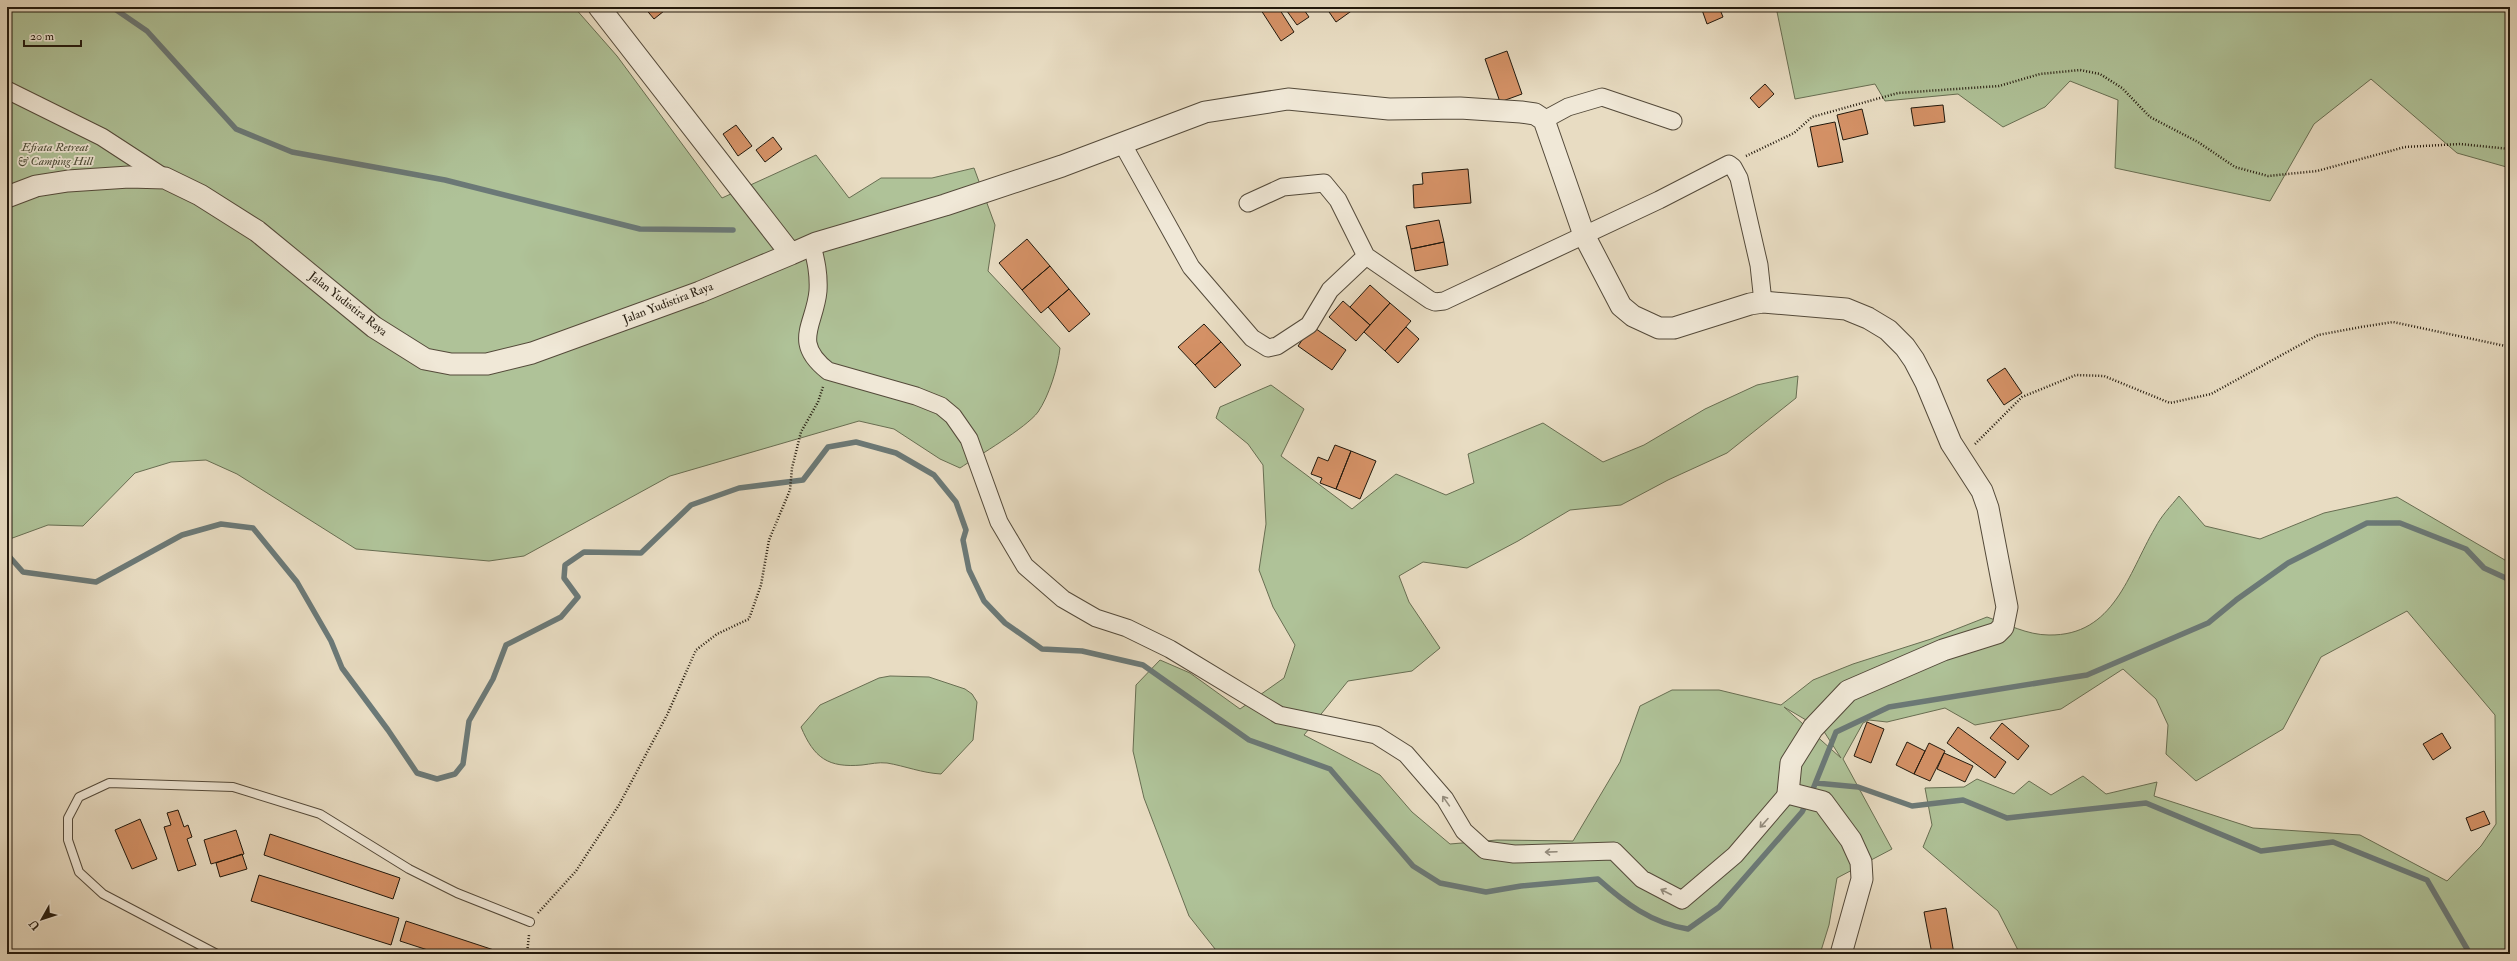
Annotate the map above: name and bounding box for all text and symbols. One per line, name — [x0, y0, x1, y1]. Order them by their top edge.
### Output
scale bar — [24, 22, 81, 48]
text: 20 m — [30, 29, 55, 44]
park label: Efrata Retreat & Camping Hill — [18, 140, 94, 169]
street label: Jalan Yudistira Raya — [305, 268, 391, 340]
street label: Jalan Yudistira Raya — [620, 278, 716, 327]
one-way arrow — [1442, 796, 1450, 807]
one-way arrow — [1759, 818, 1769, 828]
one-way arrow — [1545, 849, 1558, 856]
one-way arrow — [1661, 887, 1673, 895]
north arrow — [22, 899, 62, 939]
text: U — [26, 917, 43, 933]

